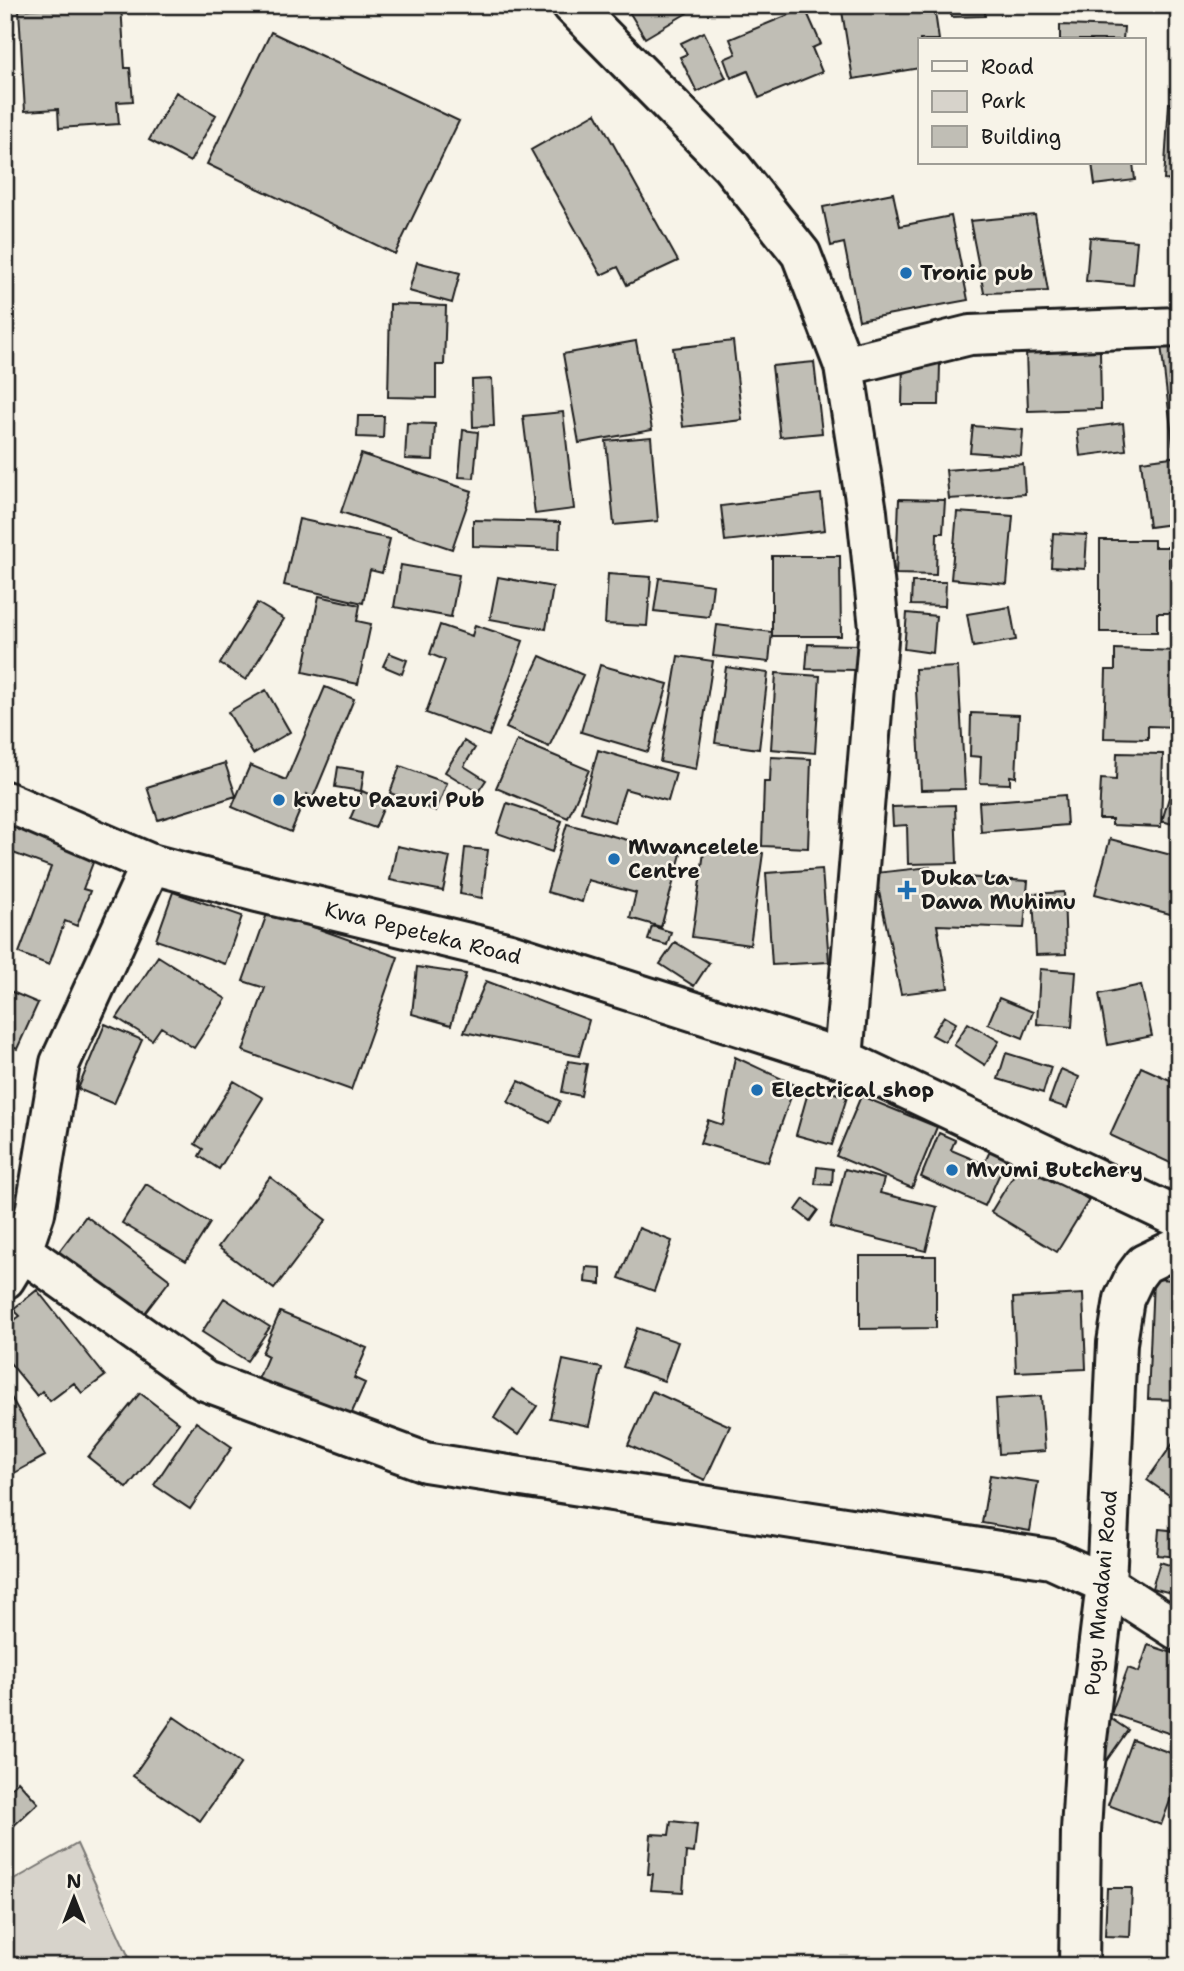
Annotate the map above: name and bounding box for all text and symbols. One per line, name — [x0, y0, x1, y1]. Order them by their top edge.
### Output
legend — [918, 38, 1146, 164]
text: Road — [981, 53, 1034, 81]
text: Park — [981, 87, 1026, 115]
text: Building — [981, 123, 1061, 151]
place label: Tronic pub — [920, 259, 1033, 287]
marker: Tronic pub — [898, 265, 914, 281]
place label: kwetu Pazuri Pub — [293, 786, 485, 814]
marker: kwetu Pazuri Pub — [271, 792, 287, 808]
place label: Mwancelele Centre — [628, 833, 759, 885]
marker: Mwancelele Centre — [606, 851, 622, 867]
place label: Duka La Dawa Muhimu — [921, 864, 1076, 916]
marker: Duka La Dawa Muhimu — [899, 882, 915, 898]
street label: Kwa Pepeteka Road — [322, 895, 524, 971]
place label: Electrical shop — [771, 1076, 934, 1104]
marker: Electrical shop — [749, 1082, 765, 1098]
place label: Mvumi Butchery — [966, 1156, 1143, 1184]
marker: Mvumi Butchery — [944, 1162, 960, 1178]
street label: Pugu Mnadani Road — [1078, 1489, 1124, 1697]
north arrow — [38, 1862, 108, 1932]
text: N — [66, 1869, 82, 1894]

